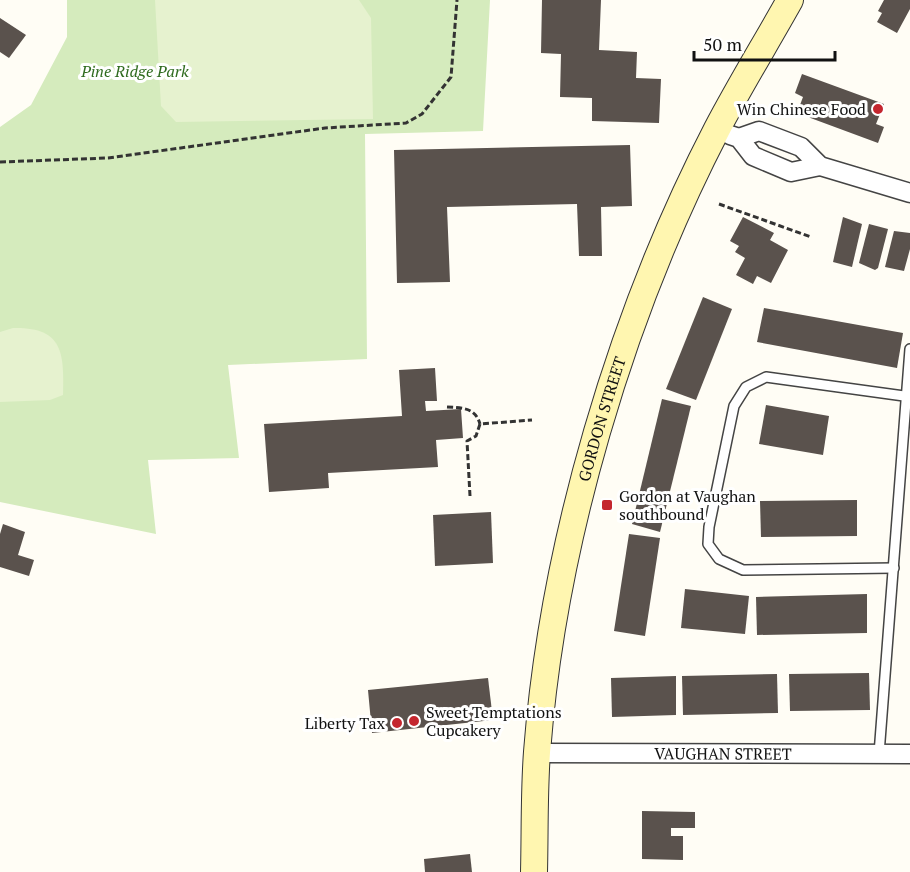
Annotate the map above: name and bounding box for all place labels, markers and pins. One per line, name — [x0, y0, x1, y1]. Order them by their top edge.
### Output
place label: Win Chinese Food — [737, 98, 866, 120]
marker: Win Chinese Food — [871, 102, 885, 116]
place label: Gordon at Vaughan southbound — [619, 485, 756, 525]
marker: Gordon at Vaughan southbound — [600, 498, 614, 512]
place label: Sweet Temptations Cupcakery — [426, 701, 562, 741]
place label: Liberty Tax — [305, 712, 386, 734]
marker: Sweet Temptations Cupcakery — [407, 714, 421, 728]
marker: Liberty Tax — [390, 716, 404, 730]

